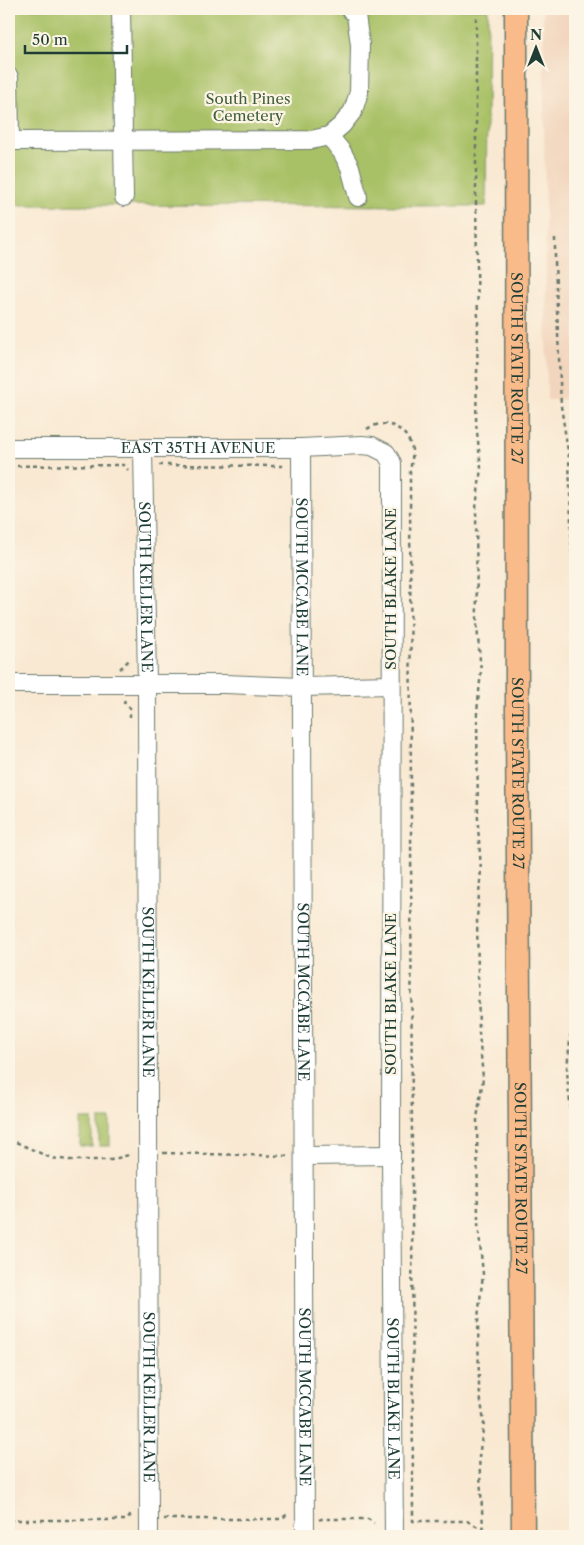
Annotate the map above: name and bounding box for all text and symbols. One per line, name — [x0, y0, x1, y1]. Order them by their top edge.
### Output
scale bar — [25, 22, 128, 54]
north arrow — [512, 22, 562, 72]
text: N — [530, 26, 542, 44]
text: 50 m — [32, 30, 68, 49]
park label: South Pines Cemetery — [206, 89, 290, 125]
street label: SOUTH STATE ROUTE 27 — [507, 272, 527, 465]
street label: EAST 35TH AVENUE — [121, 438, 275, 457]
street label: SOUTH MCCABE LANE — [292, 498, 312, 676]
street label: SOUTH KELLER LANE — [135, 501, 157, 673]
street label: SOUTH BLAKE LANE — [381, 508, 400, 670]
street label: SOUTH STATE ROUTE 27 — [508, 677, 528, 870]
street label: SOUTH MCCABE LANE — [294, 903, 313, 1081]
street label: SOUTH KELLER LANE — [139, 906, 158, 1078]
street label: SOUTH BLAKE LANE — [381, 913, 400, 1075]
street label: SOUTH STATE ROUTE 27 — [511, 1082, 531, 1275]
street label: SOUTH MCCABE LANE — [295, 1308, 315, 1486]
street label: SOUTH KELLER LANE — [139, 1311, 159, 1483]
street label: SOUTH BLAKE LANE — [383, 1317, 404, 1480]

